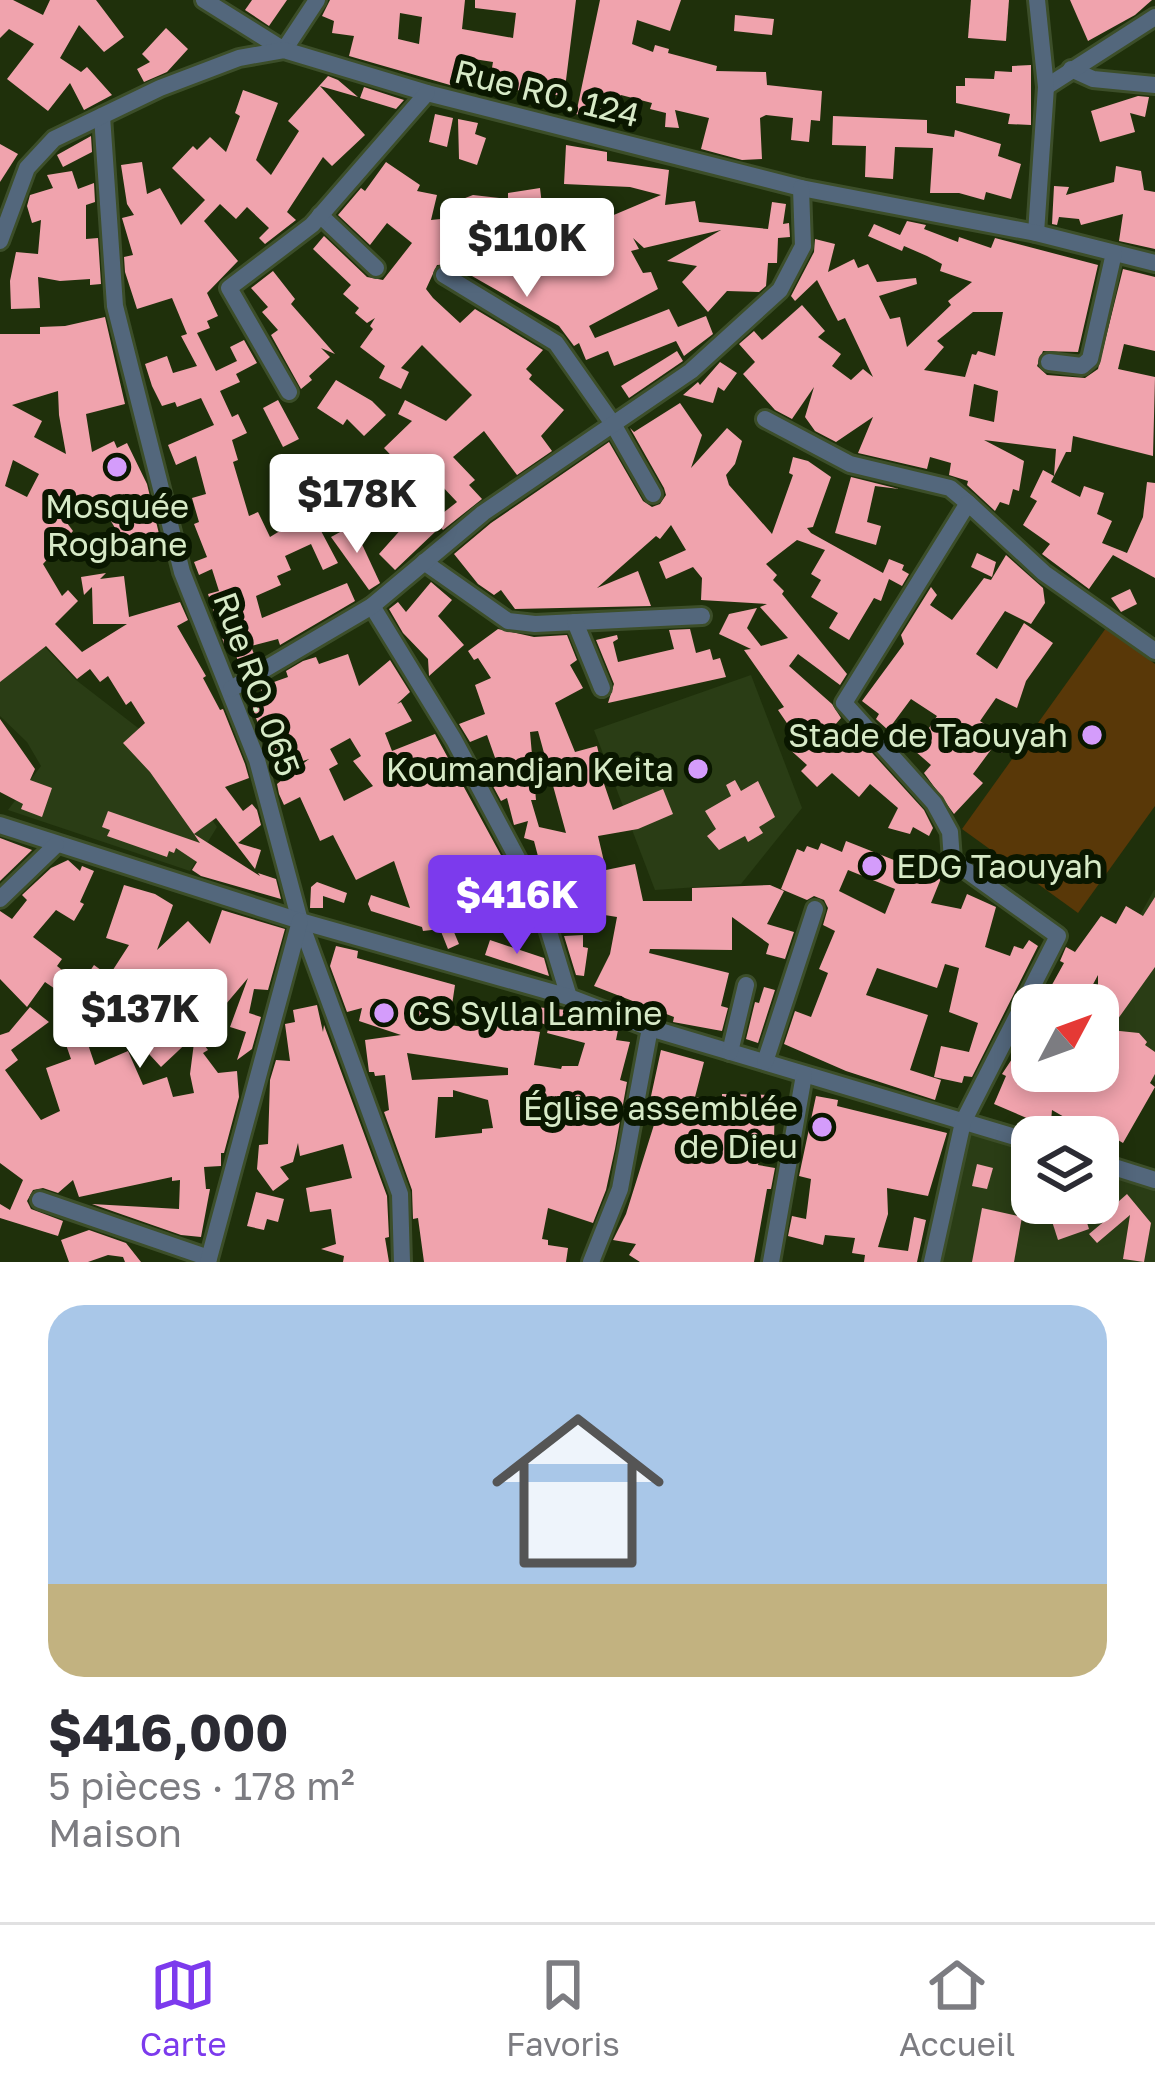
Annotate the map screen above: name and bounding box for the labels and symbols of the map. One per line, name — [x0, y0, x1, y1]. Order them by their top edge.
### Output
street label: Rue RO. 124 — [451, 51, 643, 134]
pin: $110K — [443, 198, 611, 300]
marker: Mosquée Rogbane — [104, 454, 130, 480]
pin: $178K — [273, 454, 441, 556]
place label: Mosquée Rogbane — [45, 486, 189, 563]
street label: Rue RO. 065 — [206, 586, 309, 781]
place label: Stade de Taouyah — [788, 715, 1068, 754]
marker: Stade de Taouyah — [1079, 722, 1105, 748]
place label: Koumandjan Keita — [386, 749, 674, 788]
marker: Koumandjan Keita — [685, 756, 711, 782]
place label: EDG Taouyah — [896, 846, 1103, 885]
marker: EDG Taouyah — [859, 853, 885, 879]
pin: $416K — [433, 855, 601, 957]
pin: $137K — [56, 969, 224, 1071]
north arrow — [1011, 984, 1119, 1092]
place label: CS Sylla Lamine — [408, 993, 662, 1032]
marker: CS Sylla Lamine — [371, 1000, 397, 1026]
place label: Église assemblée de Dieu — [523, 1088, 798, 1165]
marker: Église assemblée de Dieu — [809, 1114, 835, 1140]

